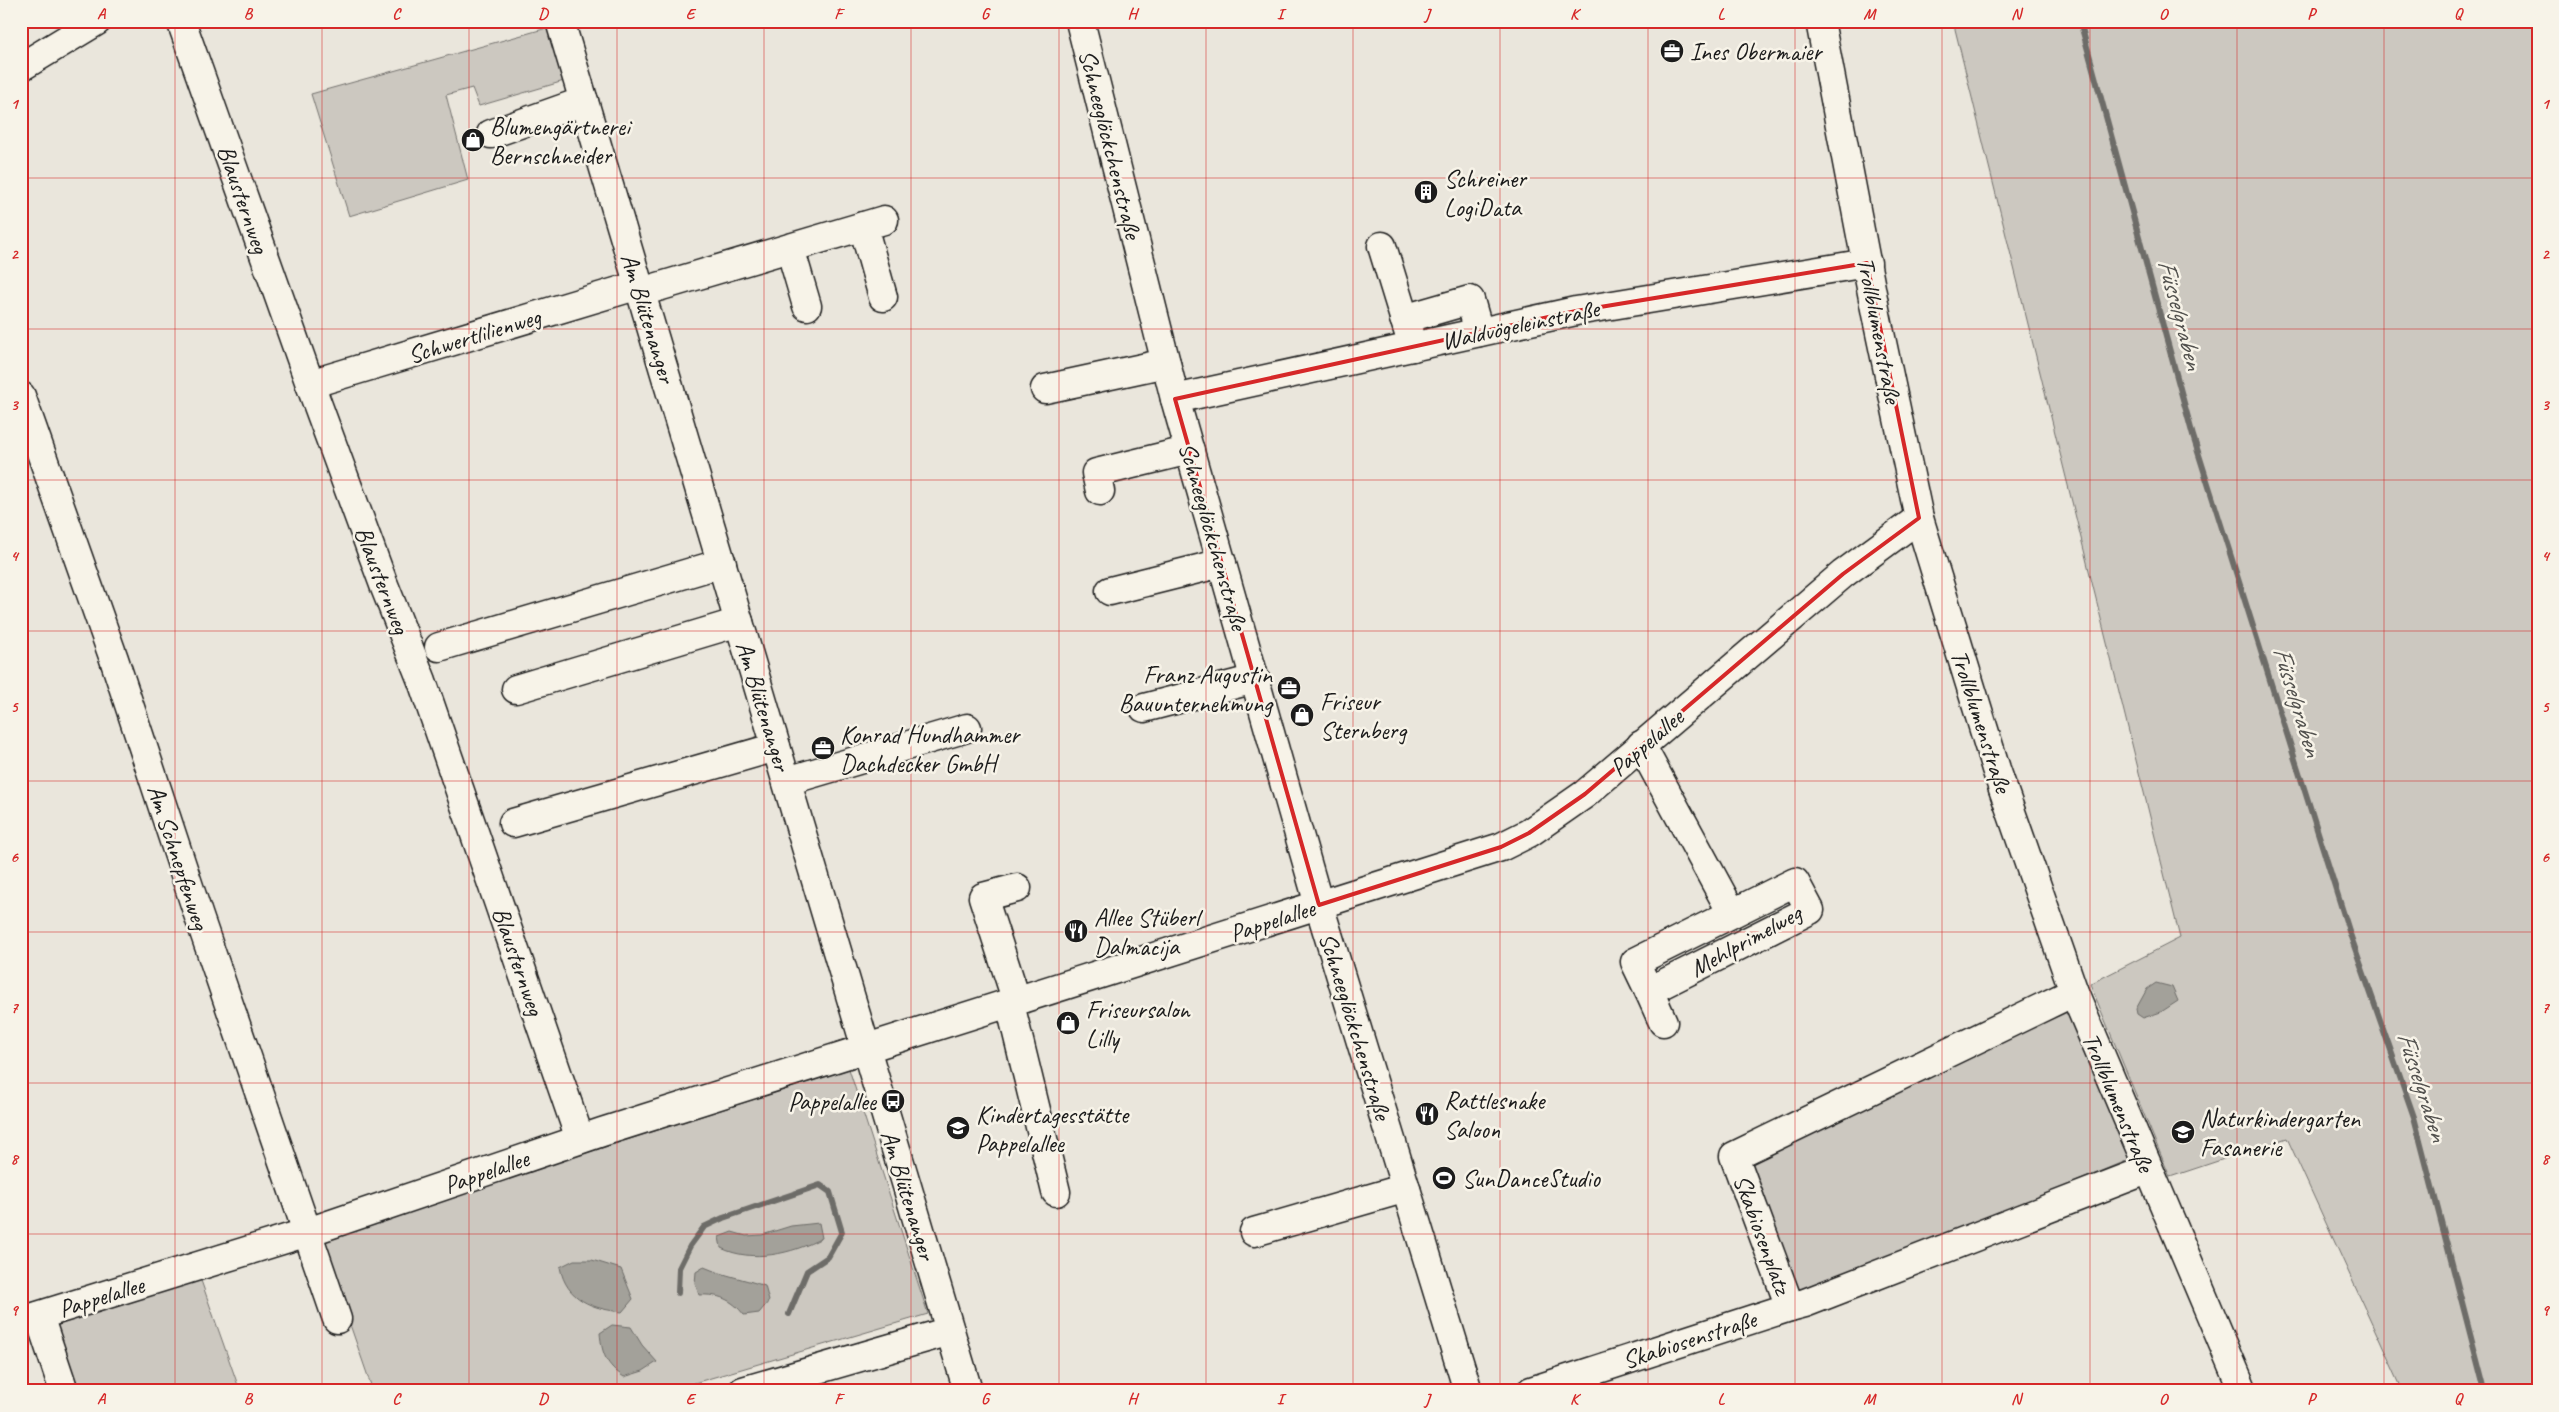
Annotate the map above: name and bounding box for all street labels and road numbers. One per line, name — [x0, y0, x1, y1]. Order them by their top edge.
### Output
street label: Schneeglöckchenstraße — [1071, 46, 1149, 244]
street label: Blausternweg — [210, 141, 277, 259]
street label: Am Blütenanger — [613, 250, 684, 389]
street label: Trollblumenstraße — [1849, 254, 1909, 408]
street label: Waldvögeleinstraße — [1439, 292, 1604, 357]
street label: Schwertlilienweg — [404, 300, 546, 371]
street label: Schneeglöckchenstraße — [1171, 439, 1256, 635]
street label: Blausternweg — [347, 522, 418, 640]
street label: Am Blütenanger — [728, 638, 799, 777]
street label: Trollblumenstraße — [1943, 646, 2020, 798]
street label: Pappelallee — [1603, 701, 1692, 784]
street label: Am Schnepfenweg — [140, 781, 217, 936]
street label: Pappelallee — [1226, 892, 1321, 950]
street label: Mehlprimelweg — [1684, 896, 1809, 985]
street label: Blausternweg — [485, 903, 552, 1021]
street label: Schneeglöckchenstraße — [1311, 929, 1399, 1125]
street label: Trollblumenstraße — [2074, 1028, 2162, 1179]
street label: Am Blütenanger — [873, 1127, 944, 1266]
street label: Pappelallee — [440, 1142, 535, 1201]
street label: Skabiosenplatz — [1726, 1170, 1799, 1300]
street label: Pappelallee — [55, 1268, 150, 1325]
street label: Skabiosenstraße — [1618, 1303, 1762, 1377]

